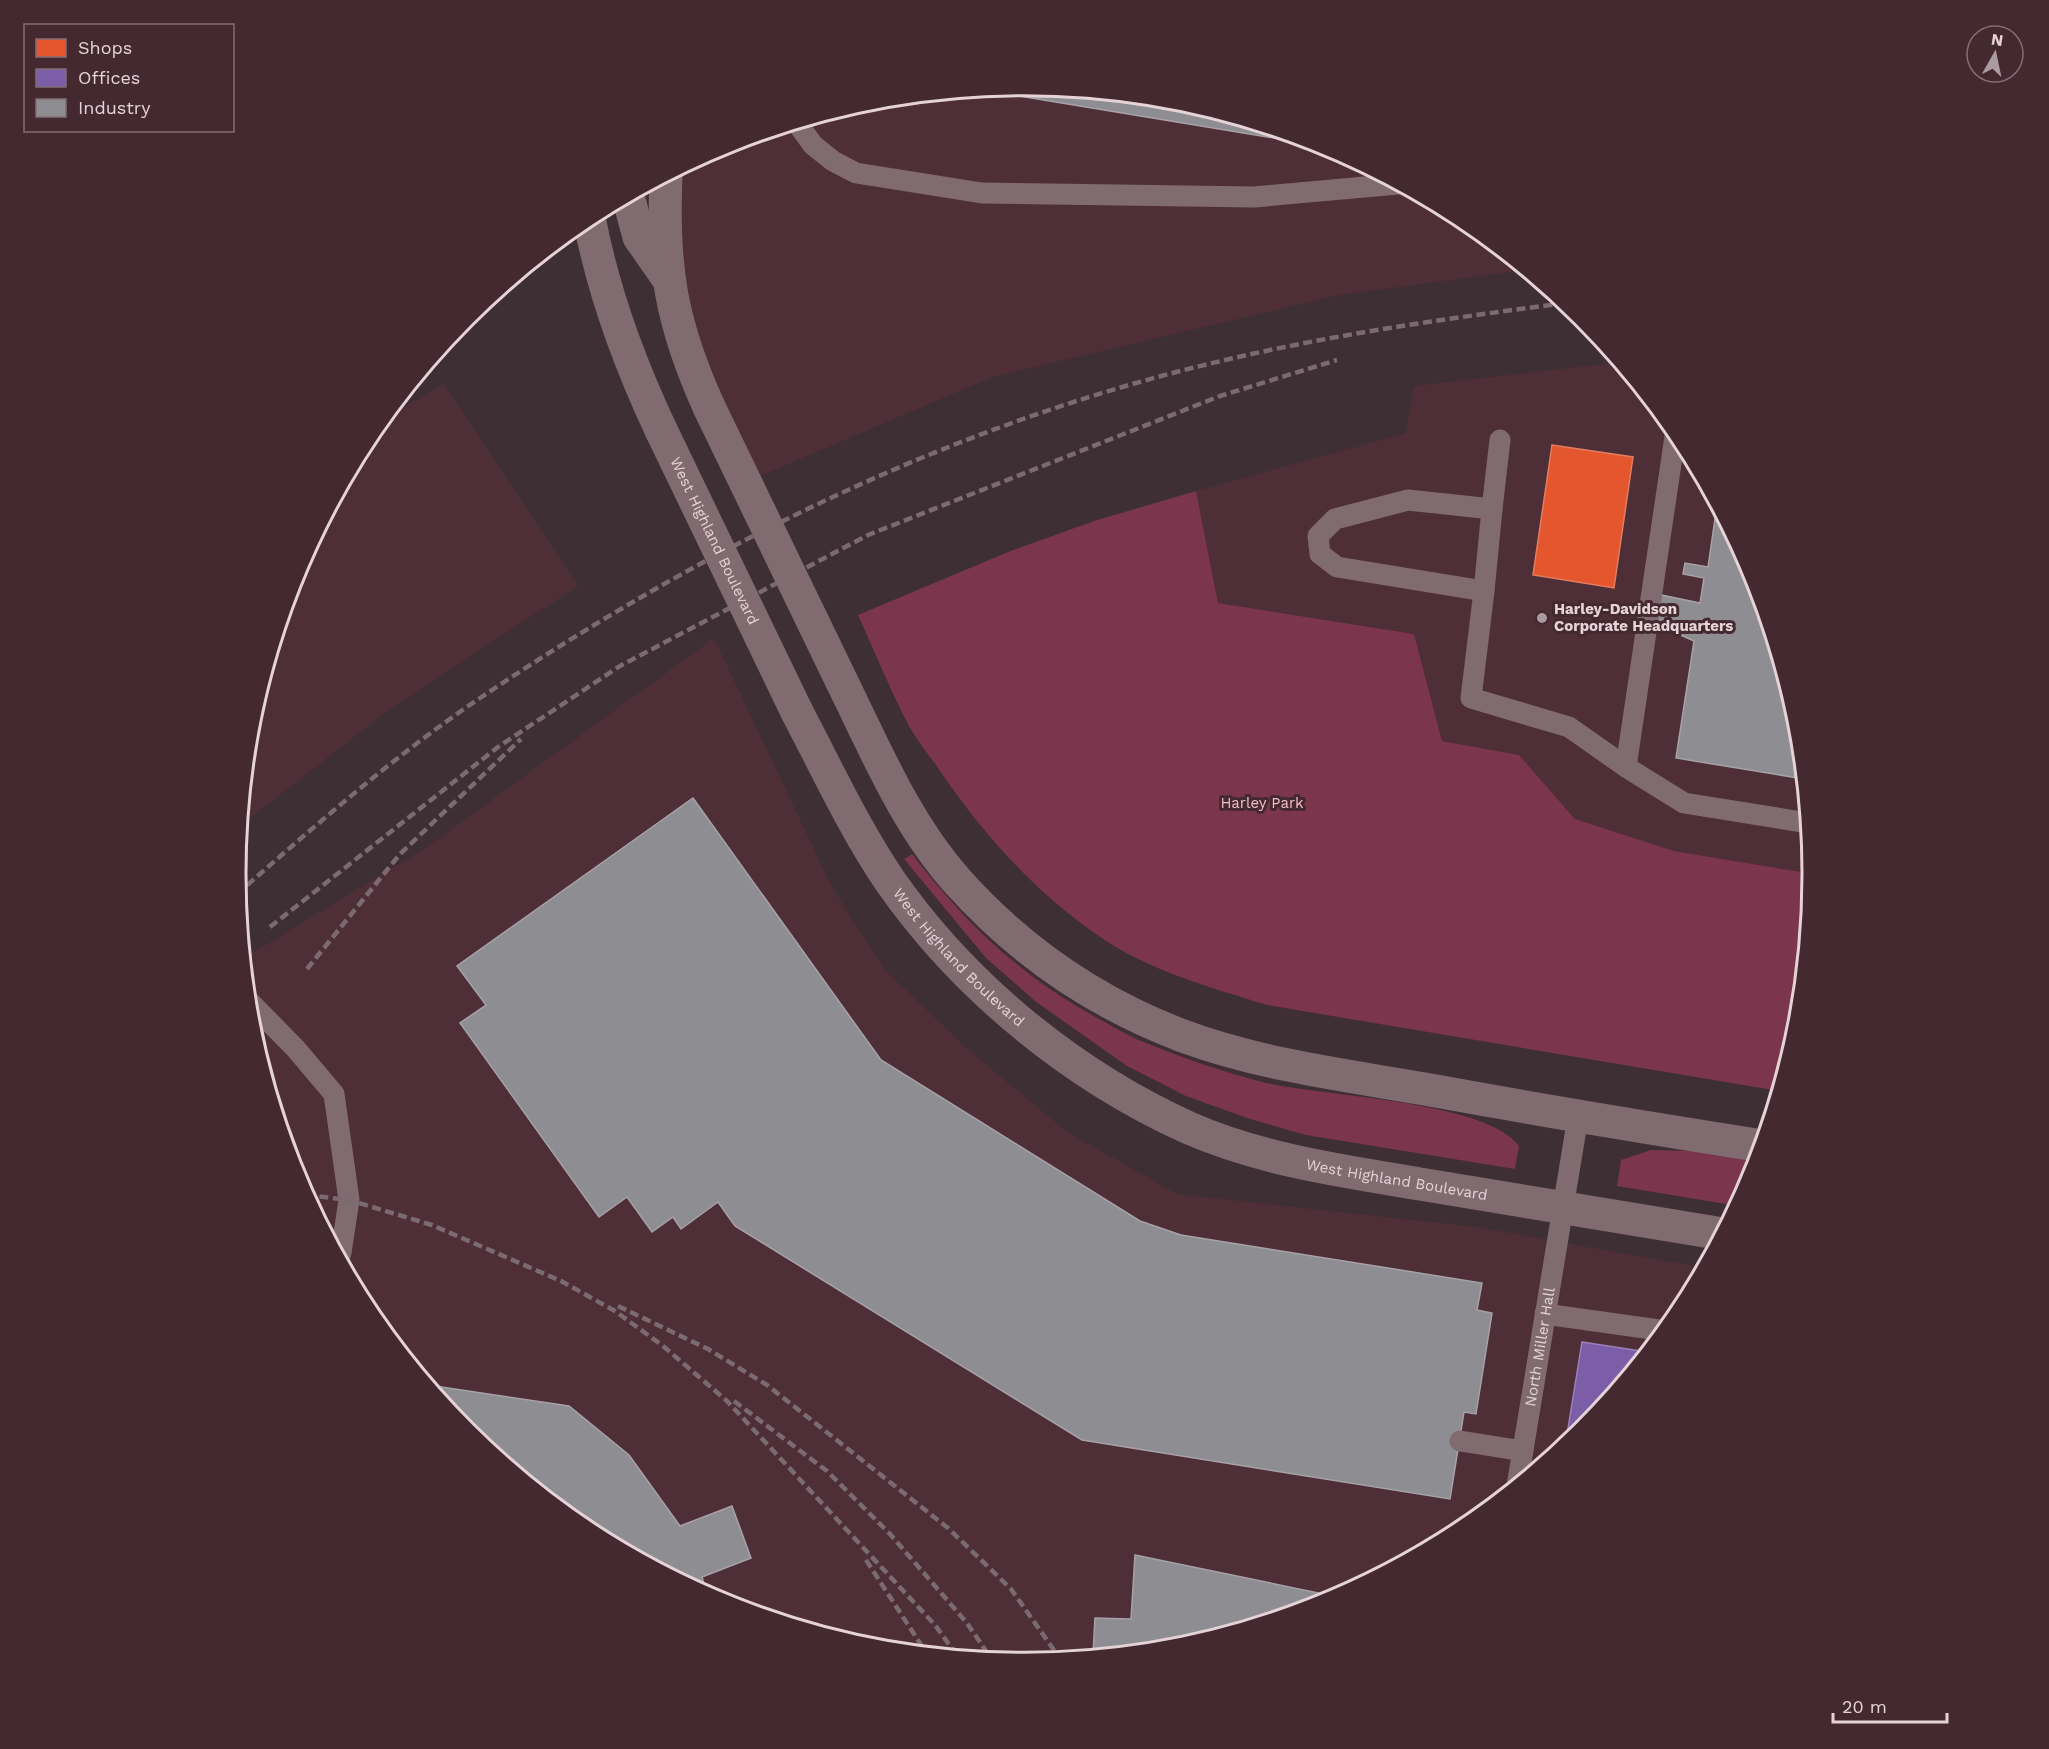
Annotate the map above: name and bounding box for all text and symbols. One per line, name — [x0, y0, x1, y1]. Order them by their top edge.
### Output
legend — [24, 24, 234, 132]
north arrow — [1965, 24, 2025, 84]
text: N — [1990, 29, 2005, 50]
text: Shops — [78, 37, 132, 58]
text: Offices — [78, 67, 140, 88]
text: Industry — [78, 97, 151, 118]
street label: West Highland Boulevard — [666, 454, 762, 627]
place label: Harley-Davidson Corporate Headquarters — [1554, 600, 1733, 635]
marker: Harley-Davidson Corporate Headquarters — [1535, 611, 1549, 625]
park label: Harley Park — [1220, 794, 1304, 812]
street label: West Highland Boulevard — [889, 885, 1028, 1030]
street label: West Highland Boulevard — [1305, 1155, 1489, 1204]
street label: North Miller Hall — [1521, 1286, 1559, 1408]
scale bar — [1833, 1686, 1947, 1724]
text: 20 m — [1842, 1696, 1887, 1717]

